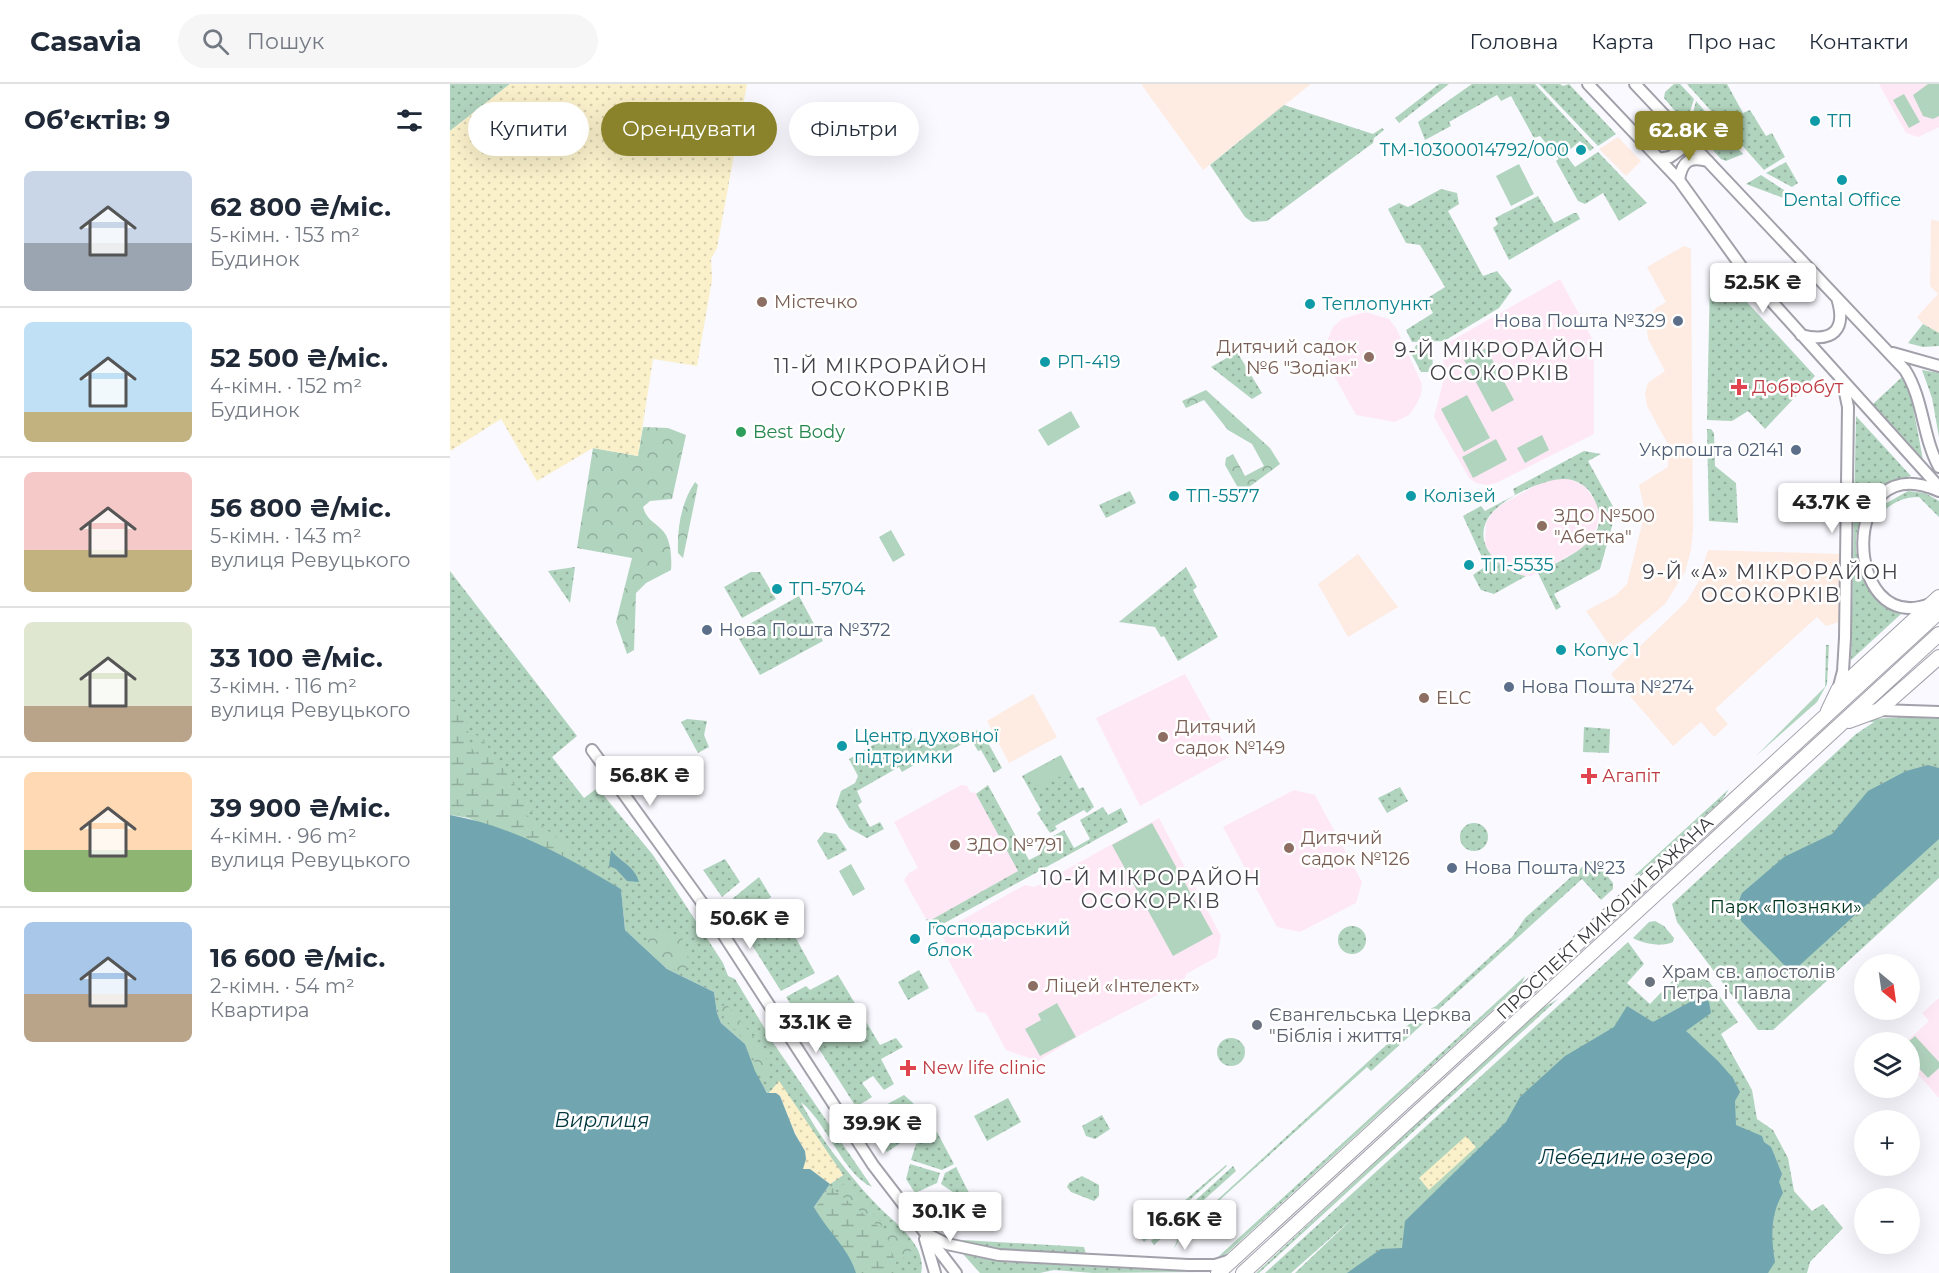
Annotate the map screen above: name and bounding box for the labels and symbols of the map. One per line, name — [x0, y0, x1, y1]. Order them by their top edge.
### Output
place label: ТП — [1827, 110, 1852, 132]
pin: 62.8K ₴ — [1634, 111, 1744, 162]
marker: ТП — [1808, 114, 1822, 128]
place label: ТМ-10300014792/000 — [1380, 139, 1569, 161]
marker: ТМ-10300014792/000 — [1574, 143, 1588, 157]
marker: Dental Office — [1835, 173, 1849, 187]
place label: Dental Office — [1783, 189, 1901, 211]
pin: 52.5K ₴ — [1708, 263, 1818, 314]
place label: Містечко — [774, 291, 858, 313]
place label: Теплопункт — [1322, 293, 1431, 315]
marker: Містечко — [755, 295, 769, 309]
marker: Теплопункт — [1303, 297, 1317, 311]
place label: Нова Пошта №329 — [1494, 310, 1666, 332]
marker: Нова Пошта №329 — [1671, 314, 1685, 328]
place label: Дитячий садок №6 "Зодіак" — [1217, 336, 1358, 379]
district label: 9-Й МІКРОРАЙОН ОСОКОРКІВ — [1394, 338, 1606, 385]
marker: Дитячий садок №6 "Зодіак" — [1362, 350, 1376, 364]
place label: РП-419 — [1057, 351, 1120, 373]
district label: 11-Й МІКРОРАЙОН ОСОКОРКІВ — [774, 354, 988, 401]
marker: РП-419 — [1038, 355, 1052, 369]
place label: Добробут — [1752, 376, 1844, 398]
marker: Добробут — [1730, 378, 1748, 396]
place label: Best Body — [753, 421, 845, 443]
marker: Best Body — [734, 425, 748, 439]
place label: Укрпошта 02141 — [1639, 439, 1784, 461]
marker: Укрпошта 02141 — [1789, 443, 1803, 457]
pin: 43.7K ₴ — [1777, 483, 1887, 534]
place label: ТП-5577 — [1186, 485, 1260, 507]
place label: Колізей — [1423, 485, 1496, 507]
marker: ТП-5577 — [1167, 489, 1181, 503]
marker: Колізей — [1404, 489, 1418, 503]
place label: ЗДО №500 "Абетка" — [1554, 505, 1655, 548]
marker: ЗДО №500 "Абетка" — [1535, 519, 1549, 533]
place label: ТП-5535 — [1481, 554, 1554, 576]
marker: ТП-5535 — [1462, 558, 1476, 572]
district label: 9-Й «А» МІКРОРАЙОН ОСОКОРКІВ — [1643, 560, 1899, 607]
place label: ТП-5704 — [789, 578, 865, 600]
marker: ТП-5704 — [770, 582, 784, 596]
place label: Нова Пошта №372 — [719, 619, 891, 641]
marker: Нова Пошта №372 — [700, 623, 714, 637]
place label: Копус 1 — [1573, 639, 1640, 661]
marker: Копус 1 — [1554, 643, 1568, 657]
place label: Нова Пошта №274 — [1521, 676, 1694, 698]
marker: Нова Пошта №274 — [1502, 680, 1516, 694]
place label: ELC — [1436, 687, 1471, 709]
marker: ELC — [1417, 691, 1431, 705]
place label: Дитячий садок №149 — [1175, 716, 1285, 759]
place label: Центр духовної підтримки — [854, 725, 999, 768]
marker: Дитячий садок №149 — [1156, 730, 1170, 744]
marker: Центр духовної підтримки — [835, 739, 849, 753]
pin: 56.8K ₴ — [595, 756, 705, 807]
place label: Агапіт — [1602, 765, 1660, 787]
marker: Агапіт — [1580, 767, 1598, 785]
street label: ПРОСПЕКТ МИКОЛИ БАЖАНА — [1492, 811, 1718, 1024]
place label: Дитячий садок №126 — [1301, 827, 1410, 870]
place label: ЗДО №791 — [967, 834, 1063, 856]
marker: ЗДО №791 — [948, 838, 962, 852]
marker: Дитячий садок №126 — [1282, 841, 1296, 855]
place label: Нова Пошта №23 — [1464, 857, 1625, 879]
marker: Нова Пошта №23 — [1445, 861, 1459, 875]
district label: 10-Й МІКРОРАЙОН ОСОКОРКІВ — [1041, 866, 1261, 913]
park label: Парк «Позняки» — [1710, 896, 1862, 918]
pin: 50.6K ₴ — [695, 899, 805, 950]
place label: Господарський блок — [927, 918, 1070, 961]
marker: Господарський блок — [908, 932, 922, 946]
north arrow — [1854, 954, 1920, 1020]
place label: Храм св. апостолів Петра і Павла — [1662, 961, 1836, 1004]
place label: Ліцей «Інтелект» — [1045, 975, 1200, 997]
marker: Храм св. апостолів Петра і Павла — [1643, 975, 1657, 989]
marker: Ліцей «Інтелект» — [1026, 979, 1040, 993]
pin: 33.1K ₴ — [761, 1003, 871, 1054]
place label: Євангельська Церква "Біблія і життя" — [1269, 1004, 1472, 1047]
marker: Євангельська Церква "Біблія і життя" — [1250, 1018, 1264, 1032]
place label: New life clinic — [922, 1057, 1046, 1079]
marker: New life clinic — [899, 1059, 917, 1077]
pin: 39.9K ₴ — [828, 1104, 938, 1155]
water label: Вирлиця — [555, 1108, 649, 1132]
water label: Лебедине озеро — [1538, 1145, 1713, 1169]
pin: 30.1K ₴ — [895, 1192, 1005, 1243]
pin: 16.6K ₴ — [1130, 1200, 1240, 1251]

